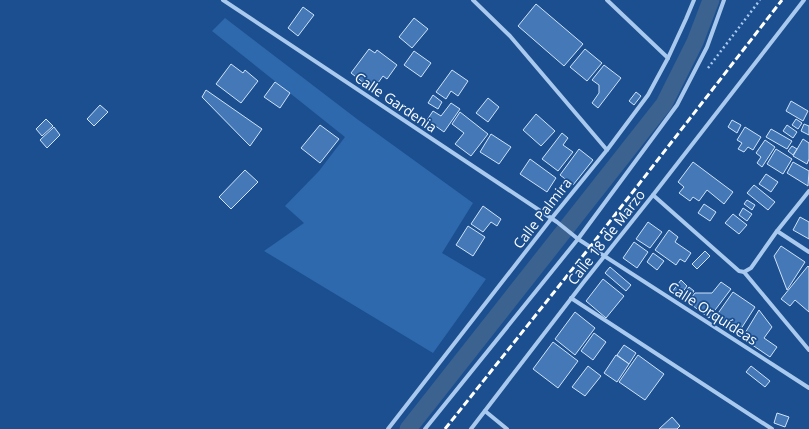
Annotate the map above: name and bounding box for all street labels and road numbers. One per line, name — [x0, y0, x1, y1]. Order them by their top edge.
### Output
street label: Calle Gardenia — [351, 68, 441, 136]
street label: Calle Palmira — [508, 174, 576, 252]
street label: Calle 18 de Marzo — [563, 185, 649, 289]
street label: Calle Orquídeas — [664, 277, 762, 349]

